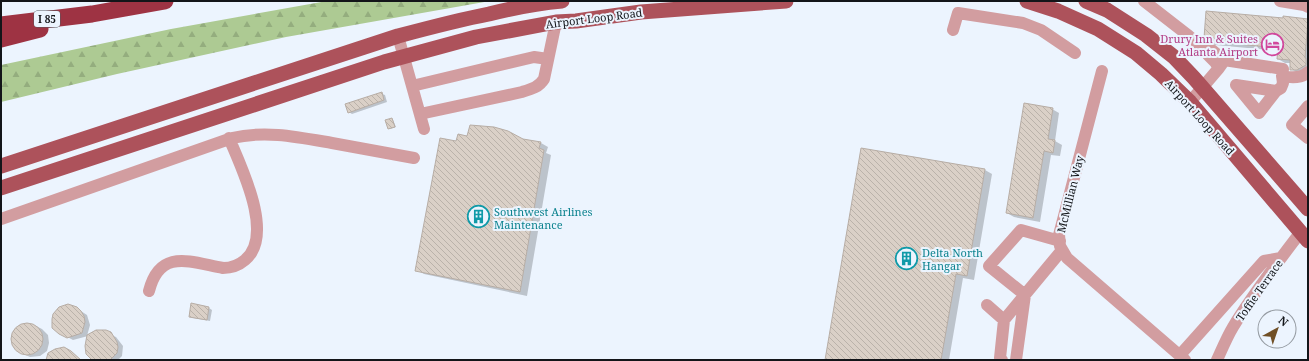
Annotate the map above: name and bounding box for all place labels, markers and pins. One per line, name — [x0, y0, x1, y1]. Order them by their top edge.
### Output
place label: Drury Inn & Suites Atlanta Airport — [1160, 31, 1258, 59]
hotel icon: Drury Inn & Suites Atlanta Airport — [1260, 31, 1286, 57]
building icon: Southwest Airlines Maintenance — [466, 204, 492, 230]
place label: Southwest Airlines Maintenance — [494, 204, 593, 232]
building icon: Delta North Hangar — [893, 245, 919, 271]
place label: Delta North Hangar — [922, 245, 983, 273]

